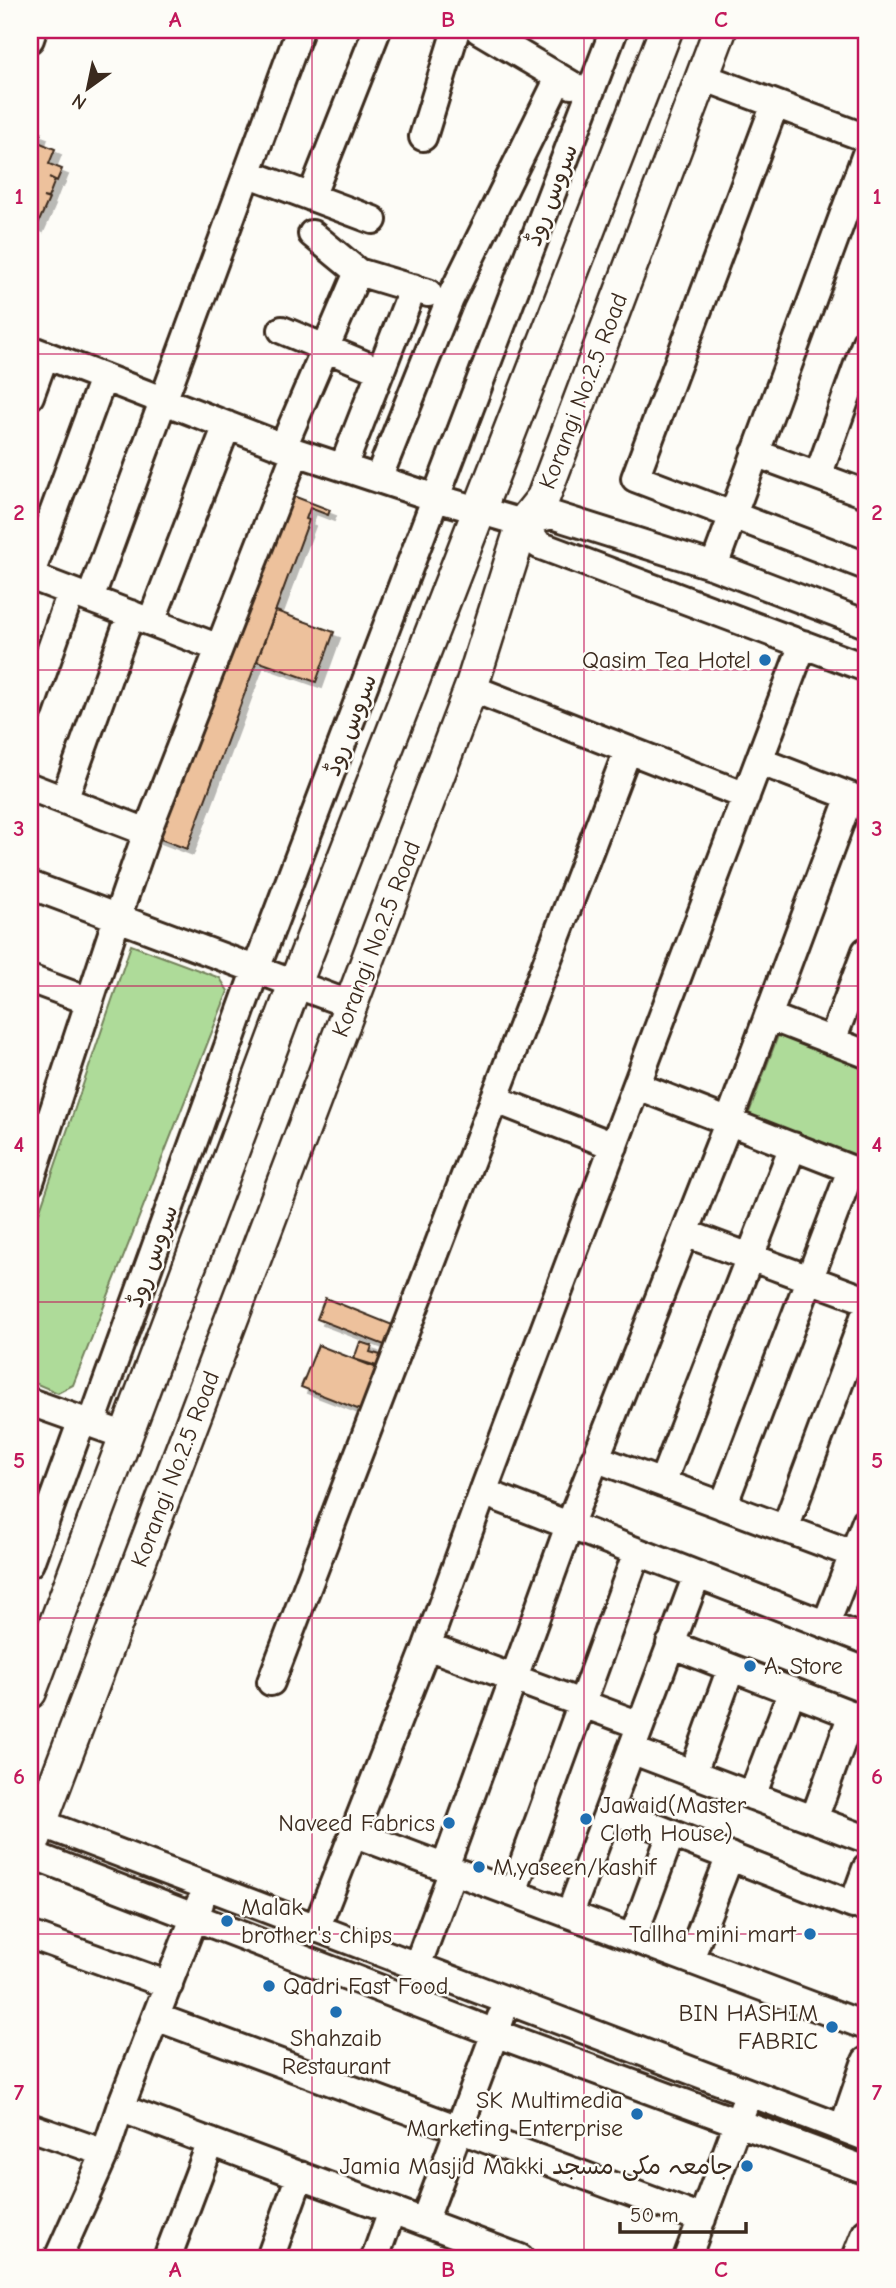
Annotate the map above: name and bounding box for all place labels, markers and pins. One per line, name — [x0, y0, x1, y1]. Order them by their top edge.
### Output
place label: Qasim Tea Hotel — [582, 646, 751, 674]
marker: Qasim Tea Hotel — [757, 652, 773, 668]
place label: A. Store — [764, 1652, 843, 1680]
marker: A. Store — [742, 1658, 758, 1674]
place label: Jawaid(Master Cloth House) — [600, 1791, 747, 1847]
place label: Naveed Fabrics — [278, 1809, 435, 1837]
marker: Jawaid(Master Cloth House) — [578, 1811, 594, 1827]
marker: Naveed Fabrics — [441, 1815, 457, 1831]
place label: M,yaseen/kashif — [493, 1853, 657, 1881]
marker: M,yaseen/kashif — [471, 1859, 487, 1875]
place label: Malak brother's chips — [241, 1893, 392, 1949]
marker: Malak brother's chips — [219, 1913, 235, 1929]
place label: Tallha mini mart — [629, 1920, 797, 1948]
marker: Tallha mini mart — [802, 1926, 818, 1942]
place label: Qadri Fast Food — [283, 1972, 448, 2000]
marker: Qadri Fast Food — [261, 1978, 277, 1994]
place label: BIN HASHIM FABRIC — [678, 1999, 818, 2055]
marker: Shahzaib Restaurant — [328, 2004, 344, 2020]
marker: BIN HASHIM FABRIC — [824, 2019, 840, 2035]
place label: Shahzaib Restaurant — [282, 2024, 391, 2080]
place label: SK Multimedia Marketing Enterprise — [406, 2086, 623, 2142]
marker: SK Multimedia Marketing Enterprise — [629, 2106, 645, 2122]
place label: Jamia Masjid Makki جامعہ مکی مسجد — [340, 2152, 733, 2181]
marker: Jamia Masjid Makki جامعہ مکی مسجد — [739, 2158, 755, 2174]

